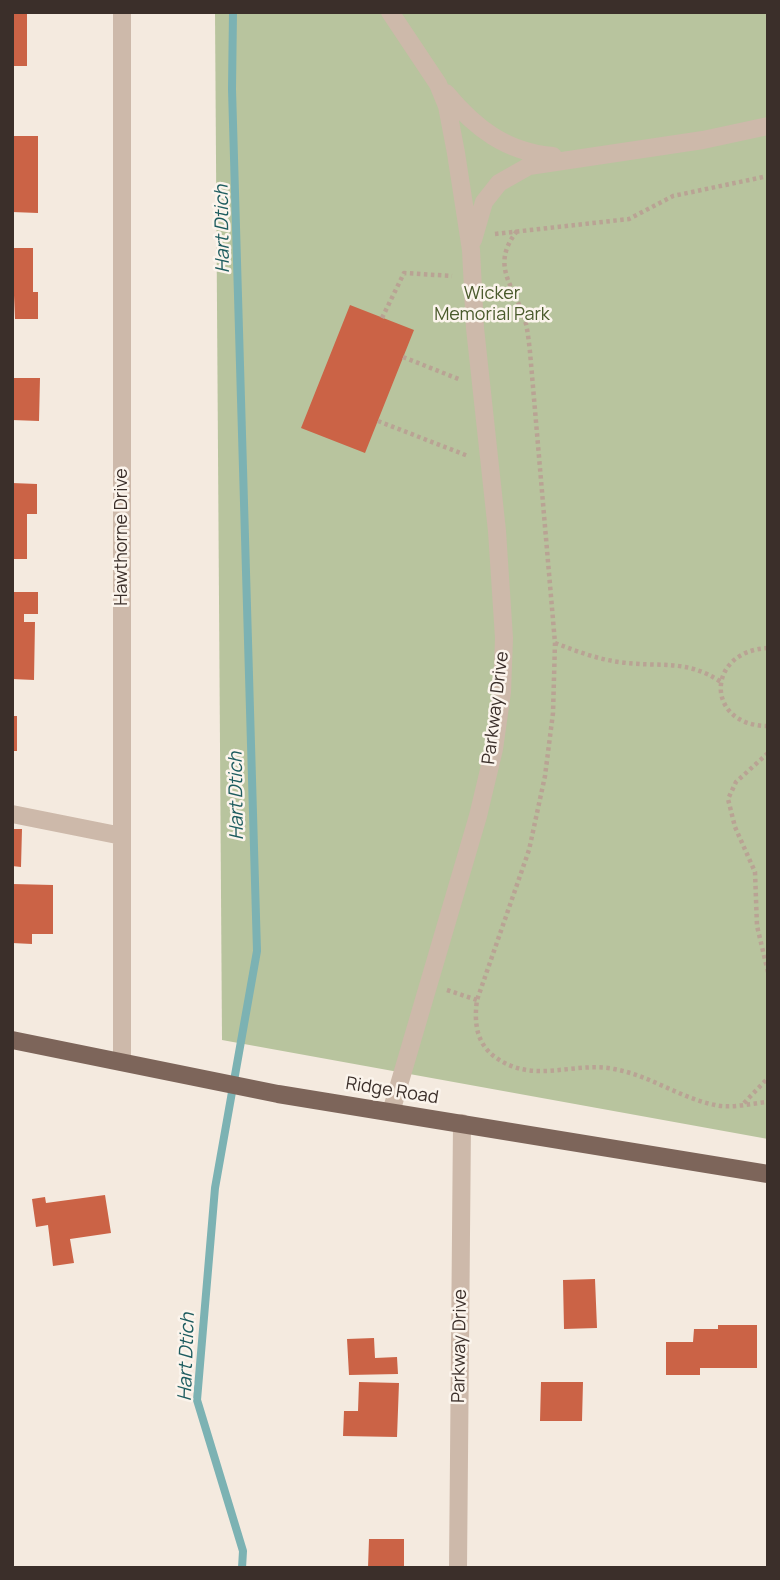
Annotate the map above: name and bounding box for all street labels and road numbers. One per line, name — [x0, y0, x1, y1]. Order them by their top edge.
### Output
street label: Hawthorne Drive — [111, 468, 133, 606]
street label: Parkway Drive — [478, 650, 514, 766]
street label: Ridge Road — [344, 1073, 440, 1109]
street label: Parkway Drive — [448, 1289, 472, 1403]

